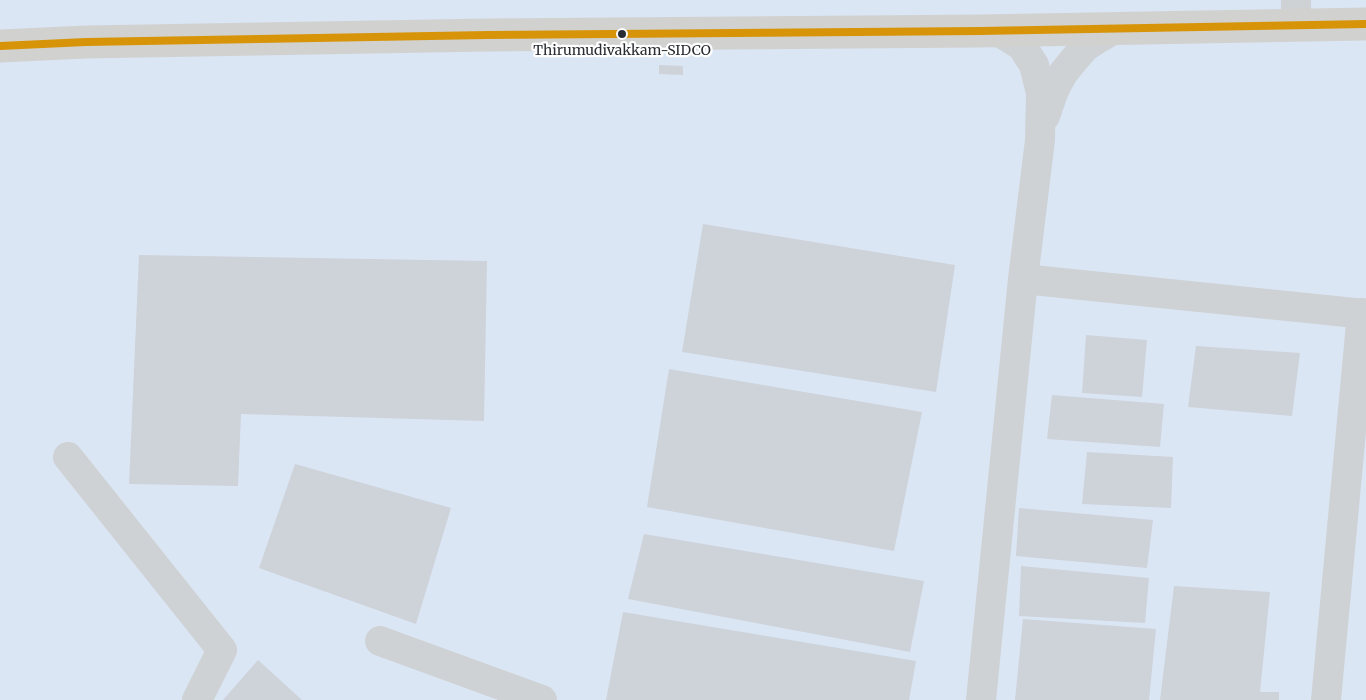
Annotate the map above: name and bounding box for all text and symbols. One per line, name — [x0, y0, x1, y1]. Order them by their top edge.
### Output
marker: Thirumudivakkam-SIDCO — [616, 28, 628, 40]
place label: Thirumudivakkam-SIDCO — [533, 43, 711, 59]

